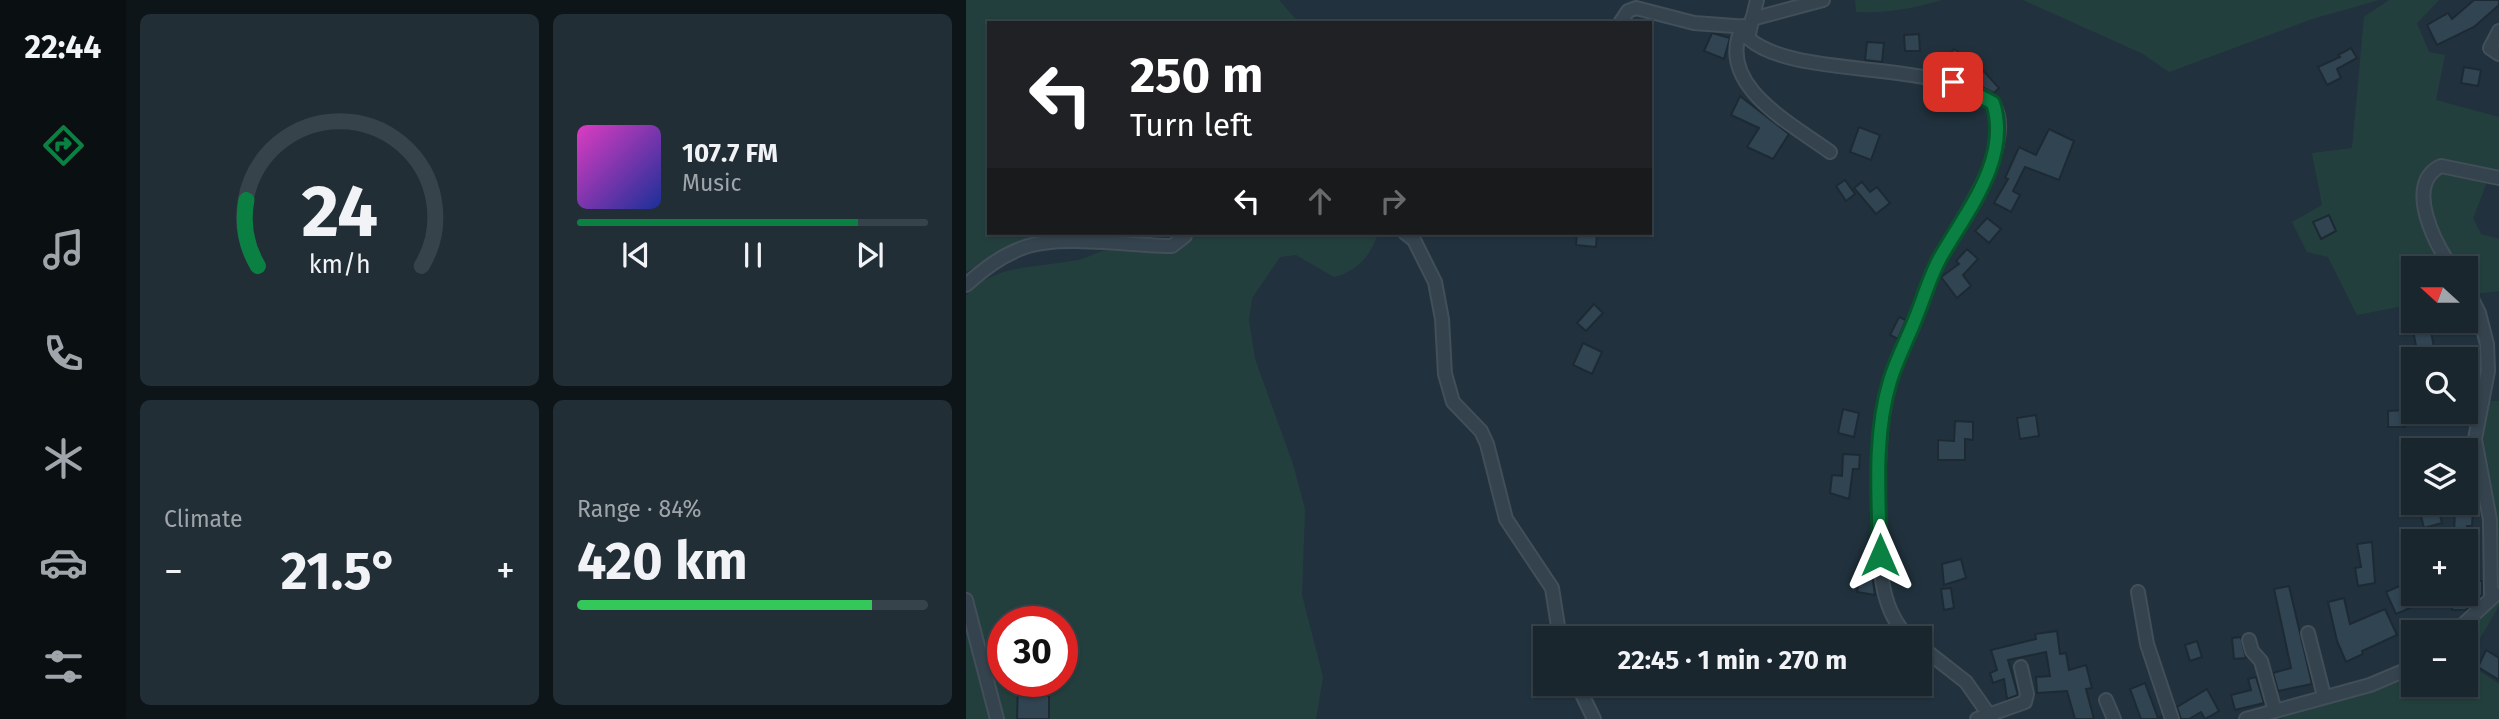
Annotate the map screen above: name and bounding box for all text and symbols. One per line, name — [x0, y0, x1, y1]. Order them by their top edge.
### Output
text: 22:44 — [25, 28, 101, 66]
text: 250 m — [1130, 46, 1263, 105]
icon: left — [1015, 49, 1106, 140]
pin — [1923, 52, 1983, 112]
icon: arrive — [1934, 63, 1972, 101]
text: Turn left — [1130, 106, 1252, 144]
icon: directions — [39, 121, 88, 170]
text: 107.7 FM — [682, 138, 778, 169]
text: 24 — [301, 168, 378, 255]
text: Music — [682, 169, 742, 197]
icon: left — [1228, 182, 1266, 220]
icon: ahead — [1301, 182, 1339, 220]
icon: right — [1374, 182, 1412, 220]
icon: music — [39, 225, 88, 274]
icon: previous — [617, 236, 655, 274]
icon: pause — [734, 236, 772, 274]
icon: next — [851, 236, 889, 274]
text: km/h — [309, 250, 370, 280]
north arrow — [2401, 256, 2478, 332]
map controls — [2401, 256, 2478, 697]
icon: phone — [39, 329, 88, 378]
button: search — [2401, 347, 2478, 424]
icon: climate — [39, 434, 88, 483]
button: layers — [2401, 438, 2478, 515]
text: Range · 84% — [577, 495, 702, 523]
text: Climate — [164, 505, 243, 533]
position arrow — [1843, 518, 1917, 592]
button: + — [2401, 529, 2478, 606]
text: 420 km — [577, 530, 748, 593]
icon: car — [39, 538, 88, 587]
text: 21.5° — [281, 540, 398, 603]
text: − — [164, 548, 183, 594]
text: + — [496, 548, 515, 594]
speed limit sign: 30 — [987, 606, 1078, 697]
button: − — [2401, 620, 2478, 697]
icon: filters — [39, 642, 88, 691]
text: 22:45 · 1 min · 270 m — [1618, 645, 1847, 676]

